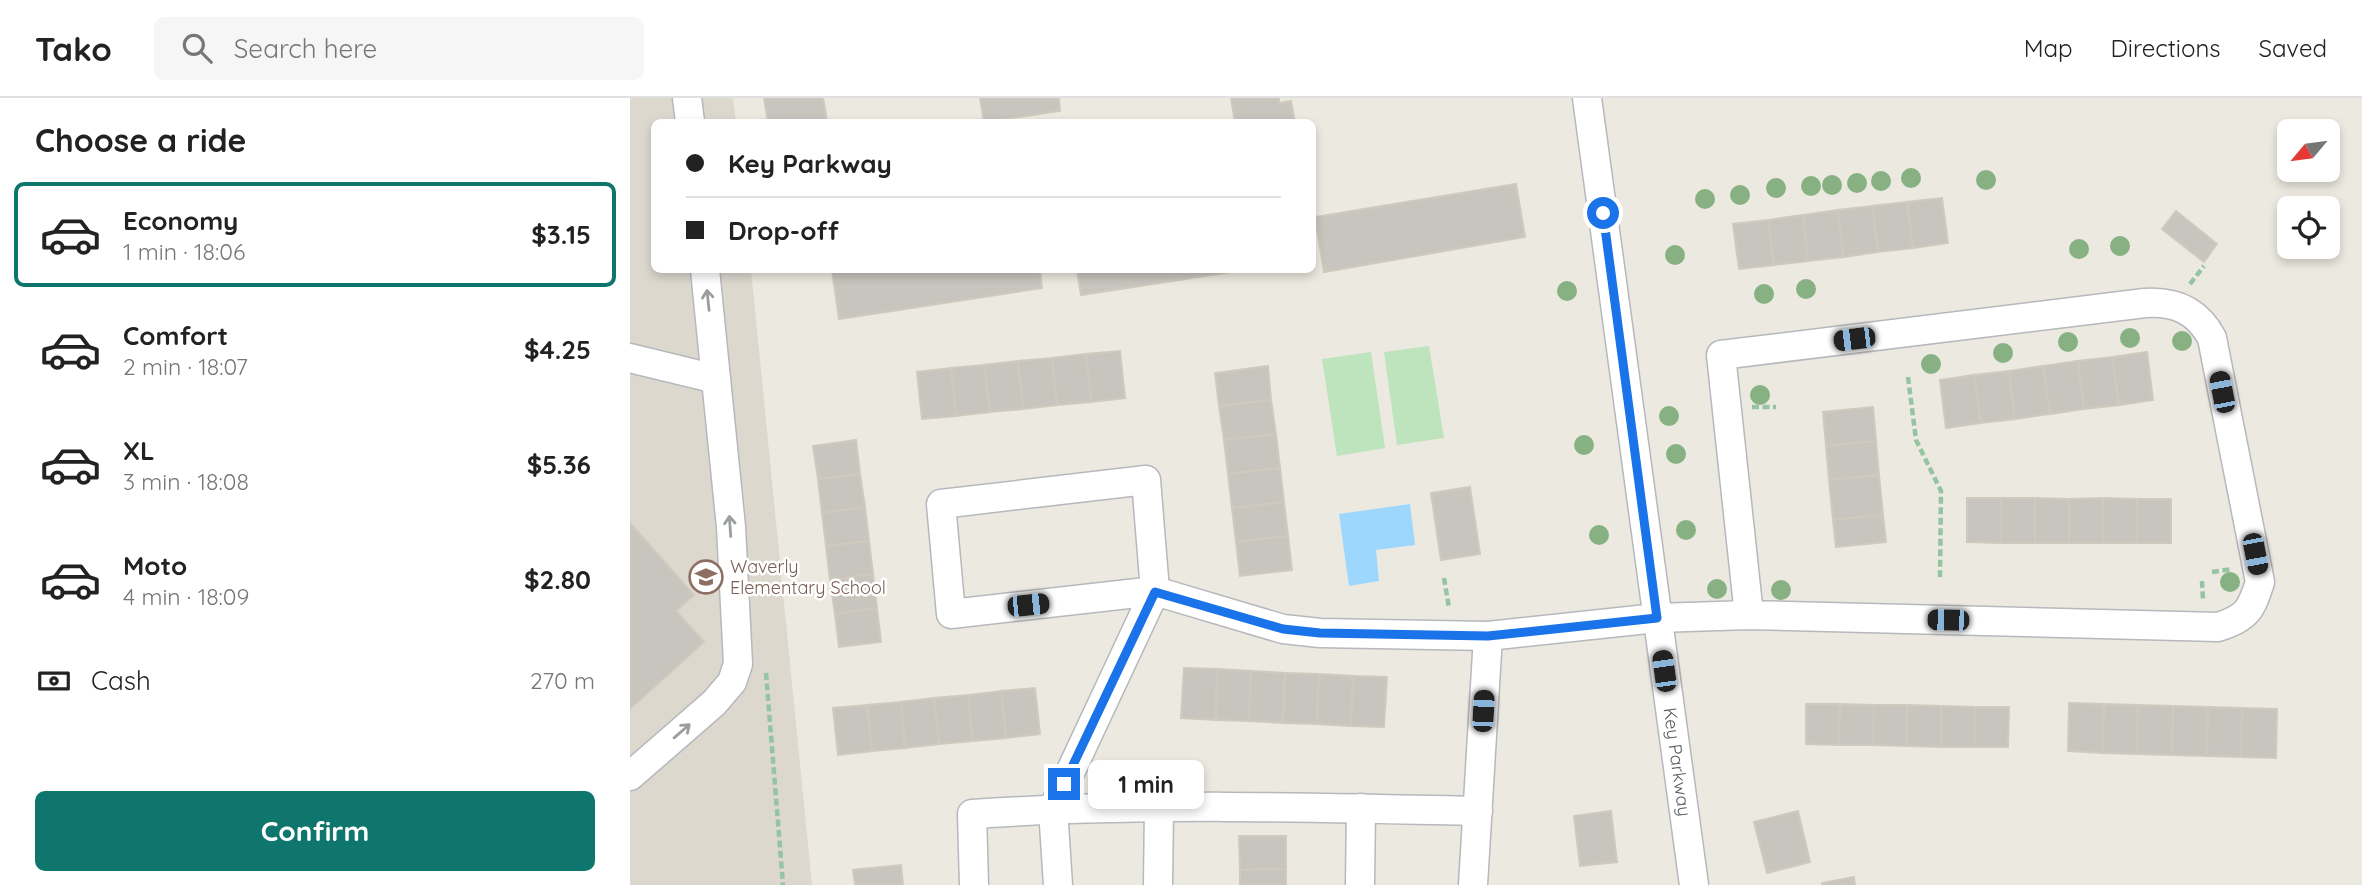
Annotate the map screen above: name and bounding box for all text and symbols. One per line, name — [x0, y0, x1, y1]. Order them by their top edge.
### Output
search box — [154, 17, 644, 80]
text: Tako — [35, 28, 112, 69]
icon: search — [178, 29, 216, 67]
text: Search here — [234, 32, 377, 65]
text: Map — [2024, 33, 2073, 63]
text: Directions — [2111, 33, 2221, 63]
text: Saved — [2259, 33, 2327, 63]
north arrow — [2277, 119, 2340, 182]
map controls — [2277, 119, 2340, 259]
text: Choose a ride — [35, 120, 247, 160]
text: Key Parkway — [728, 147, 892, 180]
button: locate — [2277, 196, 2340, 259]
route start — [1587, 197, 1619, 229]
icon: car — [39, 203, 102, 266]
text: Economy — [123, 204, 238, 237]
text: Drop-off — [728, 214, 839, 247]
text: $3.15 — [531, 218, 591, 251]
text: 1 min · 18:06 — [123, 237, 245, 266]
one-way arrow — [701, 289, 714, 312]
icon: car — [39, 318, 102, 381]
text: Comfort — [123, 319, 228, 352]
car — [1832, 326, 1877, 352]
text: $4.25 — [524, 333, 591, 366]
text: 2 min · 18:07 — [123, 352, 248, 381]
car — [2208, 369, 2237, 415]
icon: car — [39, 433, 102, 496]
text: XL — [123, 434, 155, 467]
text: $5.36 — [527, 448, 591, 481]
text: 3 min · 18:08 — [123, 467, 249, 496]
one-way arrow — [723, 515, 736, 538]
car — [2241, 531, 2270, 577]
icon: car — [39, 548, 102, 611]
text: Moto — [123, 549, 187, 582]
place label: Waverly Elementary School — [730, 555, 886, 599]
school or university icon: Waverly Elementary School — [687, 558, 725, 596]
text: $2.80 — [524, 563, 591, 596]
text: 4 min · 18:09 — [123, 582, 249, 611]
car — [1007, 592, 1050, 618]
car — [1927, 609, 1970, 631]
car — [1651, 649, 1678, 693]
icon: cash — [35, 662, 73, 700]
text: Cash — [91, 664, 151, 697]
text: 270 m — [530, 666, 595, 695]
car — [1472, 689, 1495, 733]
street label: Key Parkway — [1658, 706, 1697, 818]
one-way arrow — [672, 723, 690, 739]
callout: 1 min — [1088, 760, 1204, 808]
route end — [1048, 768, 1080, 800]
text: 1 min — [1118, 770, 1174, 799]
button: Confirm — [35, 791, 595, 871]

